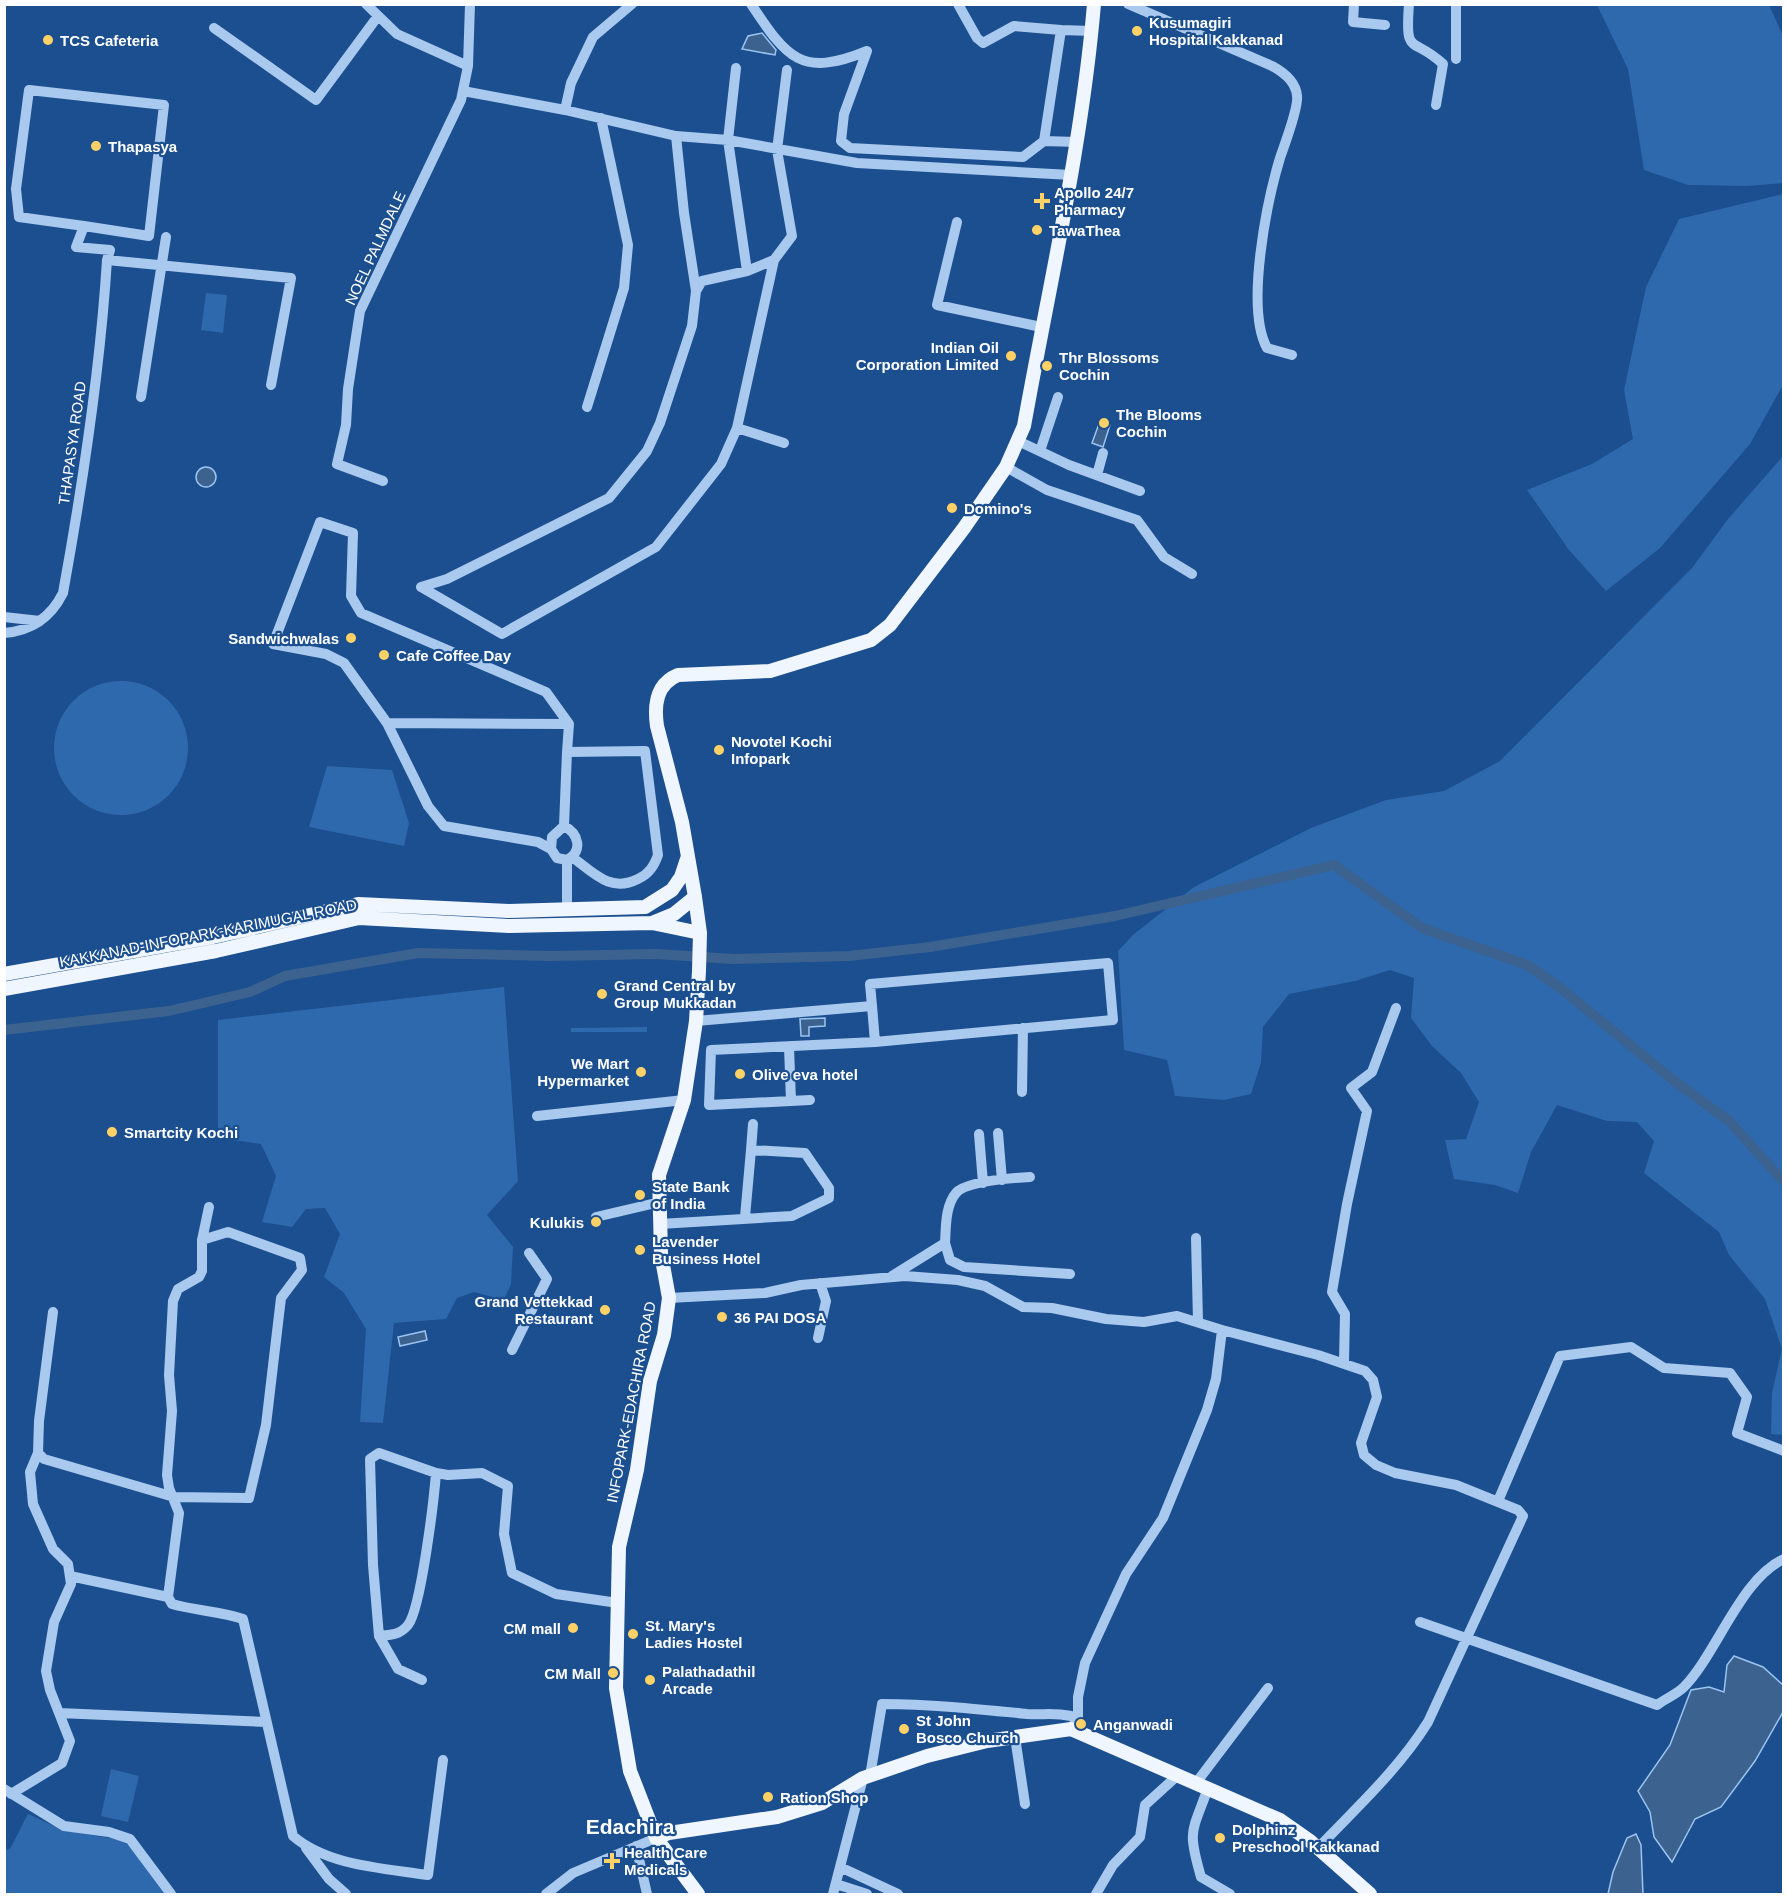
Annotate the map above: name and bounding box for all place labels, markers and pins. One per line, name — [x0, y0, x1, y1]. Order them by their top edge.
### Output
place label: Kusumagiri Hospital Kakkanad — [1149, 14, 1283, 48]
marker: Kusumagiri Hospital Kakkanad — [1130, 24, 1144, 38]
place label: TCS Cafeteria — [60, 32, 159, 49]
marker: TCS Cafeteria — [41, 33, 55, 47]
place label: Thapasya — [108, 138, 178, 155]
marker: Thapasya — [89, 139, 103, 153]
place label: Apollo 24/7 Pharmacy — [1054, 184, 1134, 218]
marker: Apollo 24/7 Pharmacy — [1035, 194, 1049, 208]
place label: TawaThea — [1049, 222, 1121, 239]
marker: TawaThea — [1030, 223, 1044, 237]
place label: Indian Oil Corporation Limited — [856, 339, 999, 373]
marker: Indian Oil Corporation Limited — [1004, 349, 1018, 363]
place label: Thr Blossoms Cochin — [1059, 349, 1159, 383]
marker: Thr Blossoms Cochin — [1040, 359, 1054, 373]
place label: The Blooms Cochin — [1116, 406, 1202, 440]
marker: The Blooms Cochin — [1097, 416, 1111, 430]
place label: Domino's — [964, 500, 1032, 517]
marker: Domino's — [945, 501, 959, 515]
place label: Sandwichwalas — [228, 630, 339, 647]
marker: Sandwichwalas — [344, 631, 358, 645]
place label: Cafe Coffee Day — [396, 647, 512, 664]
marker: Cafe Coffee Day — [377, 648, 391, 662]
place label: Novotel Kochi Infopark — [731, 733, 832, 767]
marker: Novotel Kochi Infopark — [712, 743, 726, 757]
place label: Grand Central by Group Mukkadan — [614, 977, 737, 1011]
marker: Grand Central by Group Mukkadan — [595, 987, 609, 1001]
place label: We Mart Hypermarket — [537, 1055, 629, 1089]
marker: We Mart Hypermarket — [634, 1065, 648, 1079]
place label: Olive eva hotel — [752, 1066, 858, 1083]
marker: Olive eva hotel — [733, 1067, 747, 1081]
place label: Smartcity Kochi — [124, 1124, 238, 1141]
marker: Smartcity Kochi — [105, 1125, 119, 1139]
place label: State Bank of India — [652, 1178, 730, 1212]
marker: State Bank of India — [633, 1188, 647, 1202]
place label: Kulukis — [530, 1214, 584, 1231]
marker: Kulukis — [589, 1215, 603, 1229]
place label: Lavender Business Hotel — [652, 1233, 760, 1267]
marker: Lavender Business Hotel — [633, 1243, 647, 1257]
place label: Grand Vettekkad Restaurant — [475, 1293, 593, 1327]
marker: Grand Vettekkad Restaurant — [598, 1303, 612, 1317]
place label: 36 PAI DOSA — [734, 1309, 826, 1326]
marker: 36 PAI DOSA — [715, 1310, 729, 1324]
place label: St. Mary's Ladies Hostel — [645, 1617, 743, 1651]
place label: CM mall — [503, 1620, 561, 1637]
marker: CM mall — [566, 1621, 580, 1635]
marker: St. Mary's Ladies Hostel — [626, 1627, 640, 1641]
place label: Palathadathil Arcade — [662, 1663, 755, 1697]
place label: CM Mall — [544, 1665, 601, 1682]
marker: CM Mall — [606, 1666, 620, 1680]
marker: Palathadathil Arcade — [643, 1673, 657, 1687]
place label: St John Bosco Church — [916, 1712, 1019, 1746]
place label: Anganwadi — [1093, 1716, 1173, 1733]
marker: Anganwadi — [1074, 1717, 1088, 1731]
marker: St John Bosco Church — [897, 1722, 911, 1736]
place label: Ration Shop — [780, 1789, 868, 1806]
marker: Ration Shop — [761, 1790, 775, 1804]
place label: Dolphinz Preschool Kakkanad — [1232, 1821, 1380, 1855]
marker: Dolphinz Preschool Kakkanad — [1213, 1831, 1227, 1845]
place label: Health Care Medicals — [624, 1844, 707, 1878]
marker: Health Care Medicals — [605, 1854, 619, 1868]

